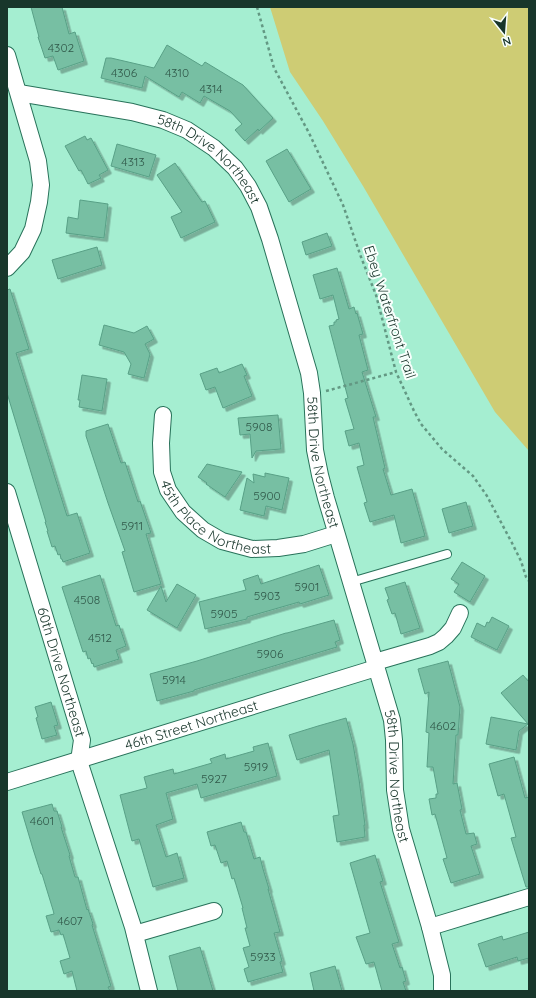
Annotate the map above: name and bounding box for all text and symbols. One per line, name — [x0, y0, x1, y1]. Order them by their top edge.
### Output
north arrow — [484, 12, 524, 52]
text: N — [501, 34, 513, 49]
house number: 4302 — [48, 40, 75, 55]
house number: 4306 — [111, 65, 138, 80]
house number: 4310 — [165, 65, 189, 80]
house number: 4314 — [199, 81, 223, 96]
street label: 58th Drive Northeast — [155, 110, 265, 207]
house number: 4313 — [121, 154, 145, 169]
street label: Ebey Waterfront Trail — [360, 243, 420, 381]
street label: 58th Drive Northeast — [303, 396, 344, 531]
house number: 5908 — [246, 419, 272, 434]
street label: 45th Place Northeast — [156, 478, 272, 558]
house number: 5900 — [253, 488, 281, 503]
house number: 5911 — [121, 518, 143, 533]
house number: 5901 — [295, 579, 319, 594]
house number: 5903 — [254, 588, 280, 603]
house number: 4508 — [74, 592, 100, 607]
street label: 60th Drive Northeast — [33, 605, 90, 739]
house number: 5905 — [211, 606, 237, 621]
house number: 4512 — [88, 630, 112, 645]
house number: 5906 — [257, 646, 284, 661]
house number: 5914 — [162, 672, 186, 687]
street label: 46th Street Northeast — [123, 696, 260, 754]
street label: 58th Drive Northeast — [380, 707, 414, 845]
house number: 4602 — [430, 718, 457, 733]
house number: 5919 — [244, 759, 269, 774]
house number: 5927 — [201, 771, 227, 786]
house number: 4601 — [30, 813, 54, 828]
house number: 4607 — [57, 913, 83, 928]
house number: 5933 — [250, 949, 276, 964]

